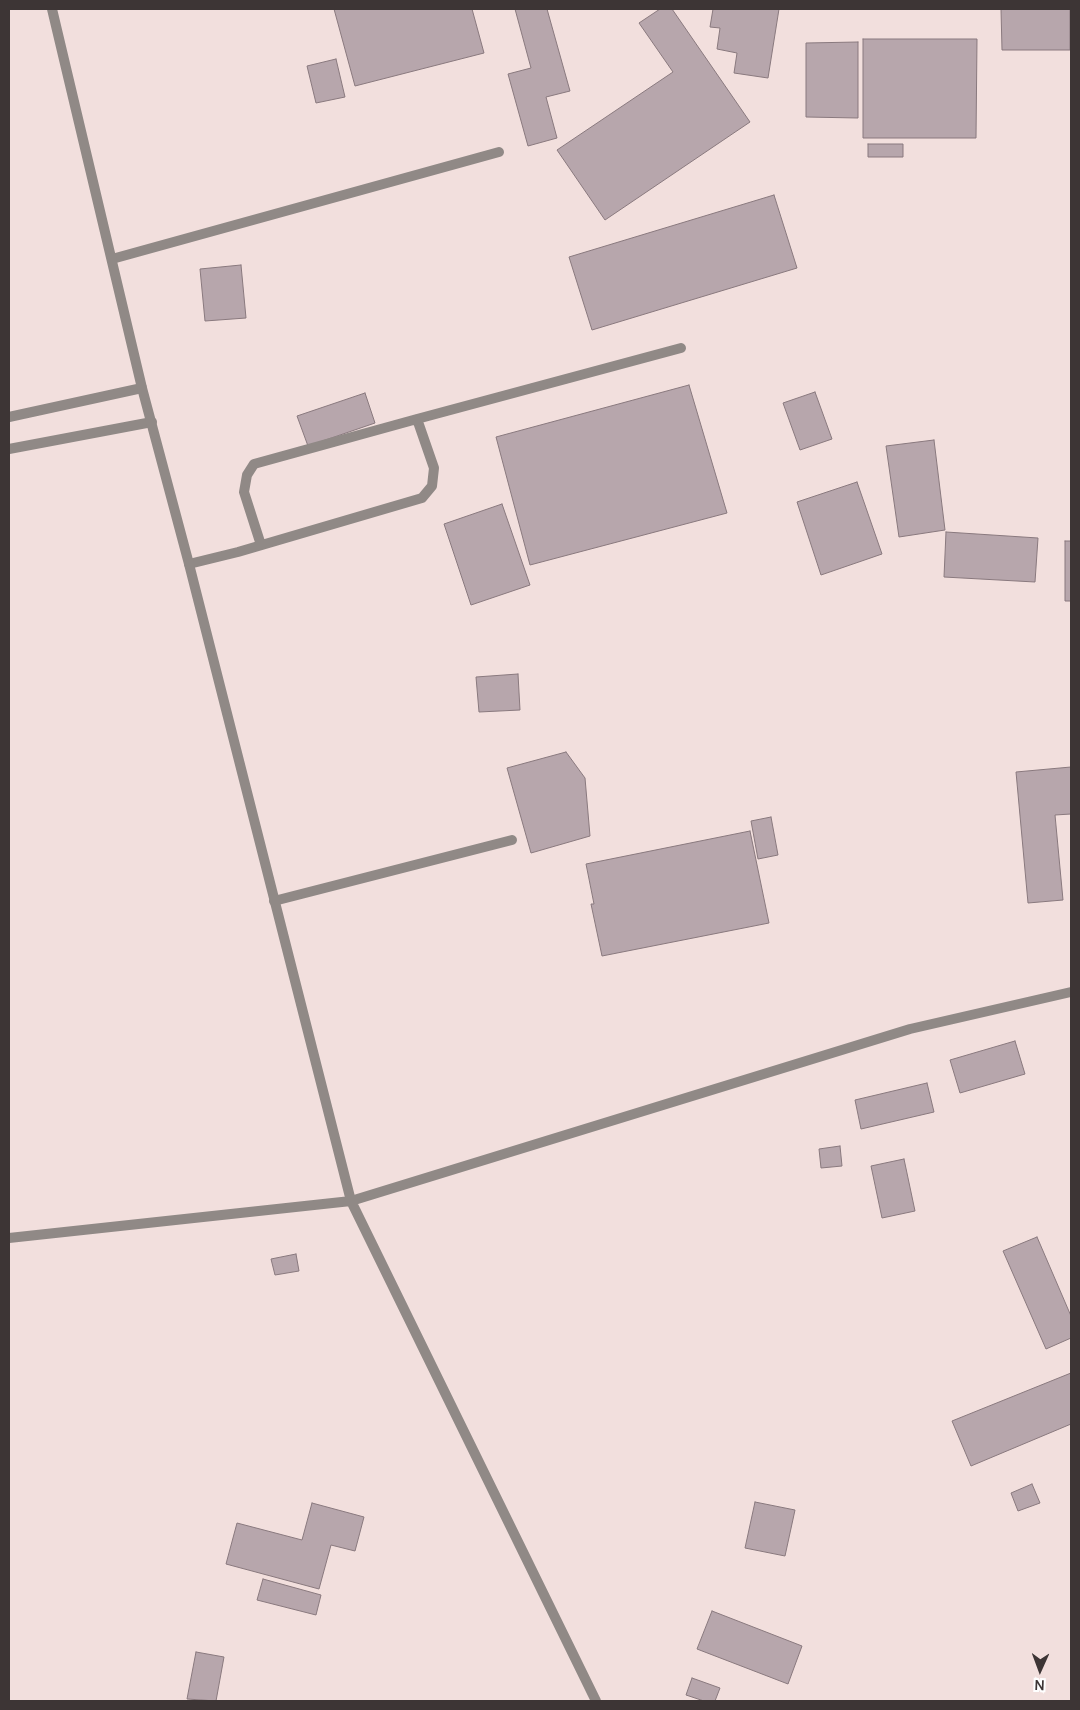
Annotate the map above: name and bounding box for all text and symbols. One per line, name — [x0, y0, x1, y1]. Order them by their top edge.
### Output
north arrow — [1015, 1645, 1065, 1695]
text: N — [1034, 1676, 1045, 1695]

